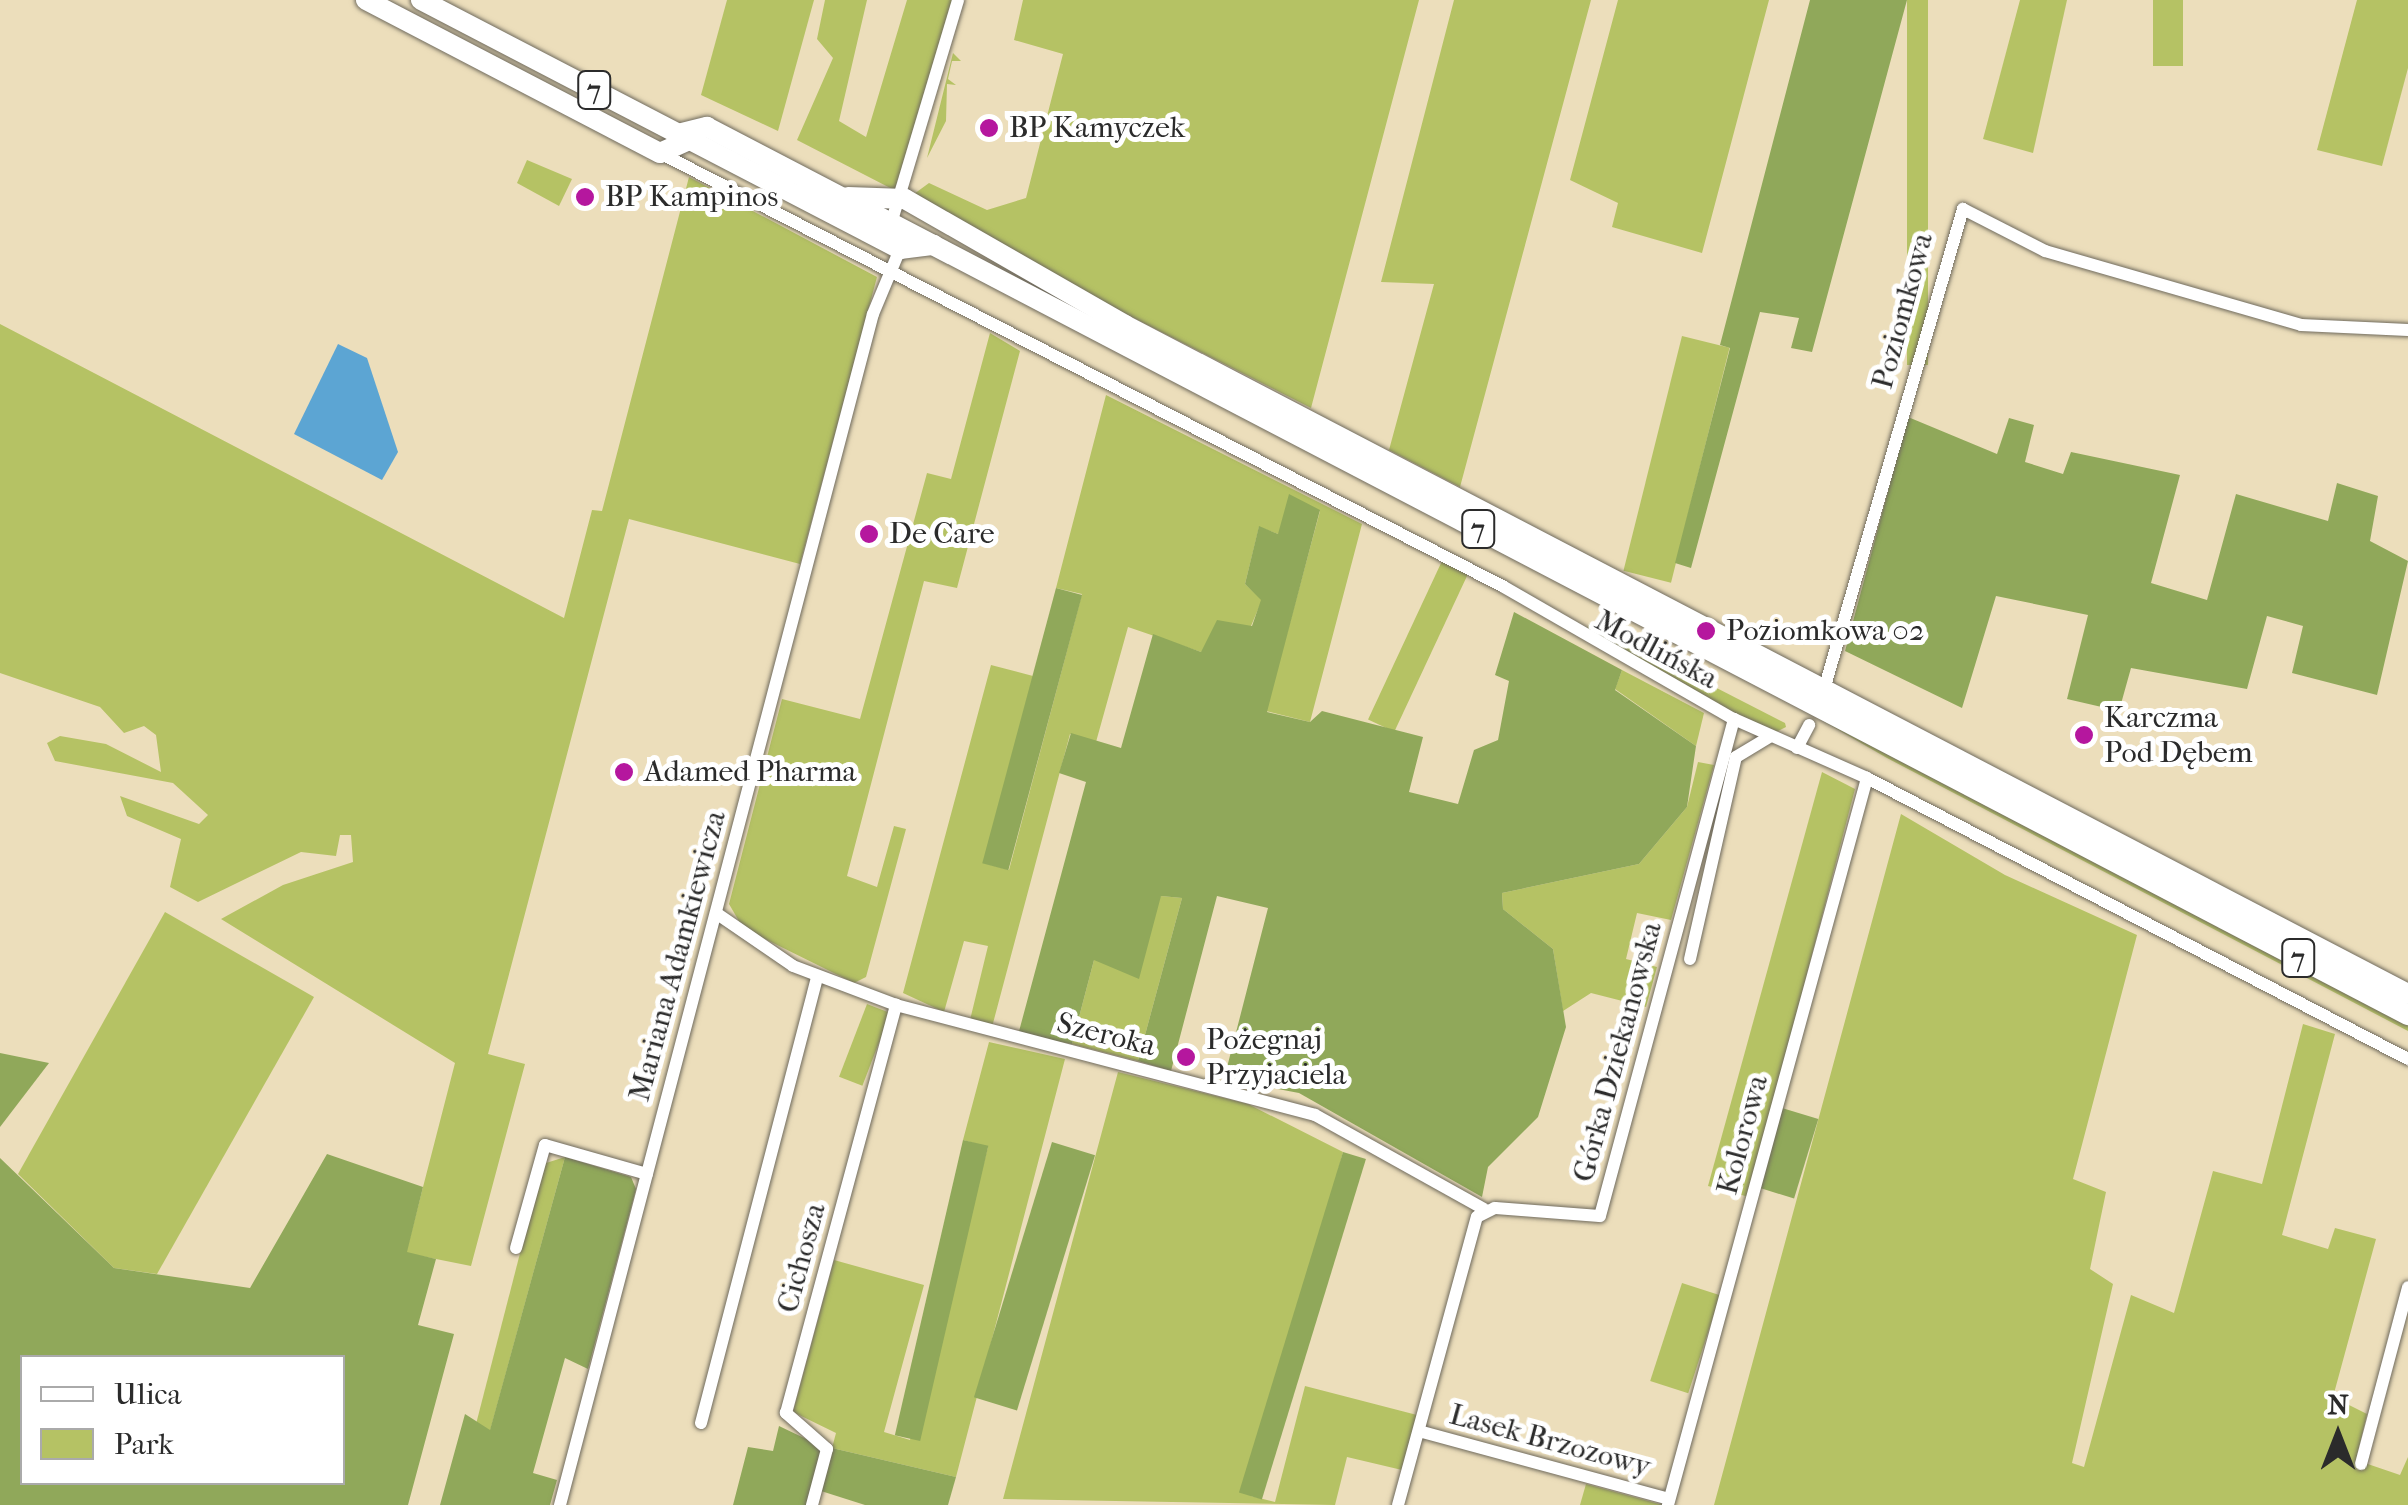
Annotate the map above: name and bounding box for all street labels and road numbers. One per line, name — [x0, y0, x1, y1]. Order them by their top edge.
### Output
road number: 7 — [576, 67, 612, 113]
street label: Poziomkowa — [1865, 229, 1941, 393]
road number: 7 — [1460, 506, 1496, 552]
street label: Modlińska — [1589, 603, 1723, 697]
street label: Mariana Adamkiewicza — [622, 807, 734, 1105]
street label: Górka Dziekanowska — [1566, 918, 1670, 1186]
road number: 7 — [2280, 935, 2316, 981]
street label: Szeroka — [1053, 1005, 1159, 1065]
street label: Kolorowa — [1710, 1071, 1776, 1199]
street label: Cichosza — [770, 1199, 834, 1317]
street label: Lasek Brzozowy — [1446, 1397, 1654, 1485]

